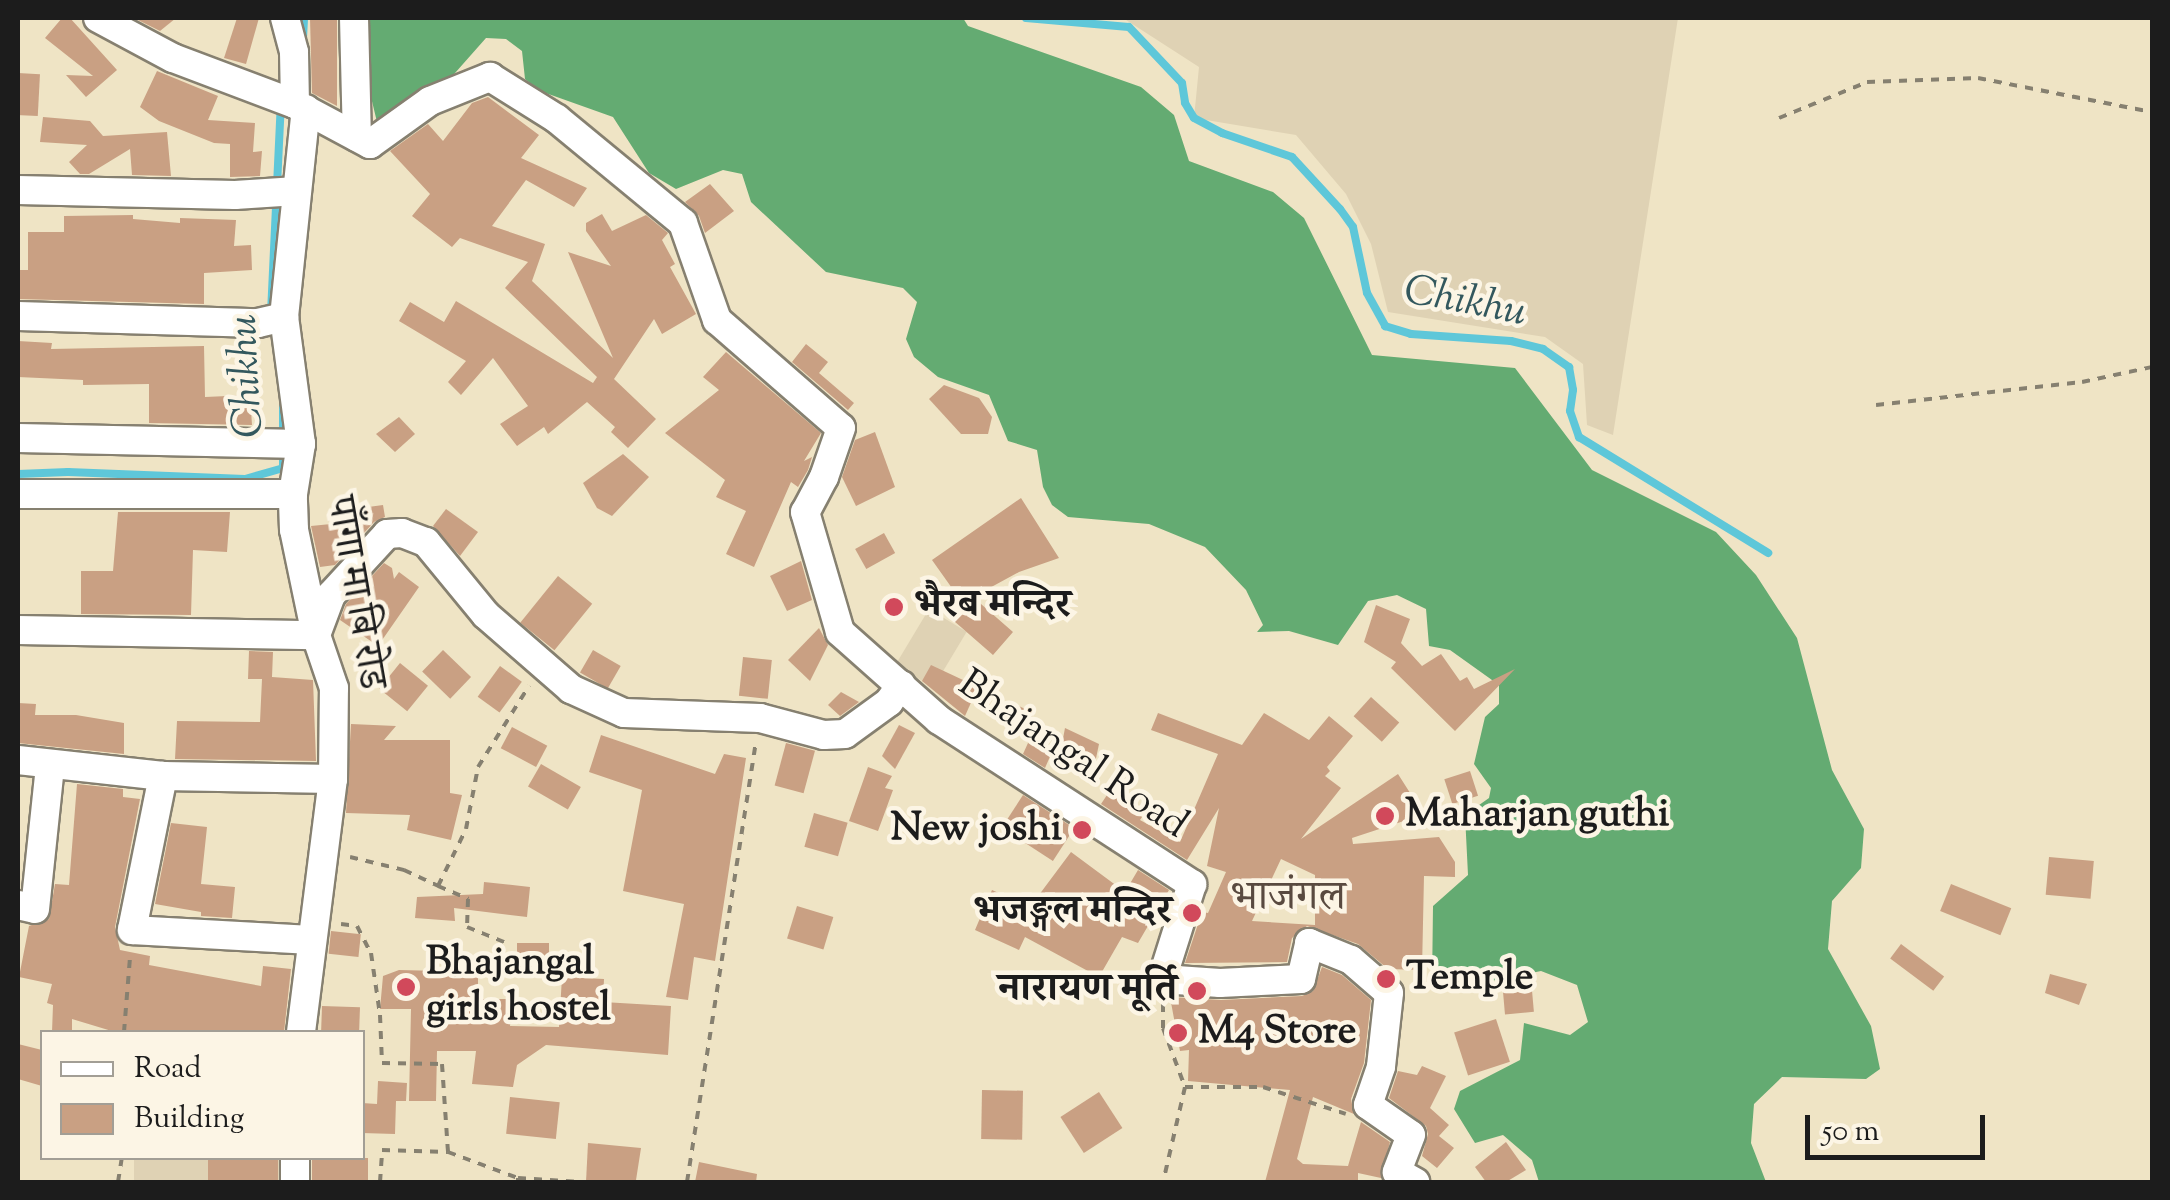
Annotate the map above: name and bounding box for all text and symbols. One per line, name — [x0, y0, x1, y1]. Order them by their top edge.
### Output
water label: Chikhu — [1400, 266, 1530, 340]
water label: Chikhu — [220, 313, 276, 439]
street label: पाँगा मा बि रोड — [313, 493, 395, 693]
place label: भैरब मन्दिर — [914, 583, 1071, 631]
marker: भैरब मन्दिर — [883, 596, 905, 618]
street label: Bhajangal Road — [948, 661, 1196, 851]
place label: Maharjan guthi — [1405, 792, 1669, 840]
marker: Maharjan guthi — [1374, 805, 1396, 827]
place label: New joshi — [890, 806, 1062, 854]
marker: New joshi — [1071, 819, 1093, 841]
district label: भाजंगल — [1230, 874, 1346, 924]
place label: भजङ्गल मन्दिर — [973, 889, 1172, 937]
marker: भजङ्गल मन्दिर — [1181, 902, 1203, 924]
place label: Bhajangal girls hostel — [426, 940, 611, 1034]
place label: Temple — [1406, 955, 1533, 1003]
place label: नारायण मूर्ति — [998, 967, 1177, 1015]
marker: Temple — [1375, 968, 1397, 990]
marker: Bhajangal girls hostel — [395, 976, 417, 998]
marker: नारायण मूर्ति — [1186, 980, 1208, 1002]
place label: M4 Store — [1198, 1009, 1356, 1057]
marker: M4 Store — [1167, 1022, 1189, 1044]
legend — [40, 1030, 365, 1160]
text: Road — [134, 1048, 201, 1091]
scale bar — [1810, 1095, 1990, 1157]
text: Building — [134, 1098, 244, 1141]
text: 50 m — [1822, 1111, 1879, 1154]

